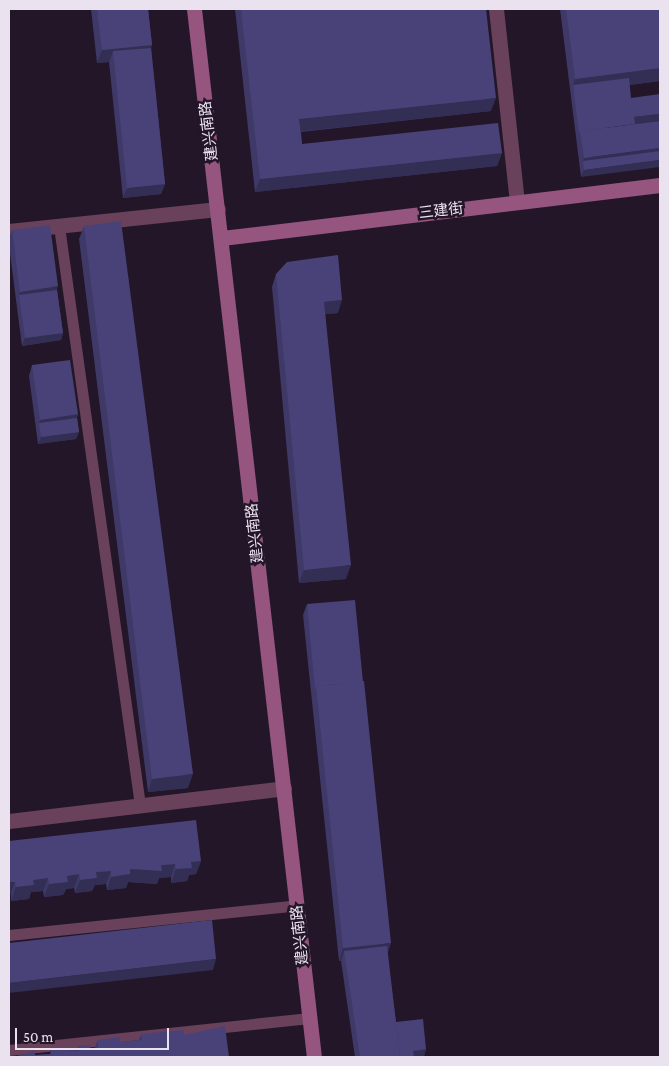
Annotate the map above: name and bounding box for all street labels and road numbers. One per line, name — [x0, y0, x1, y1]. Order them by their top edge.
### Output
street label: 建兴南路 — [196, 100, 222, 162]
street label: 三建街 — [418, 199, 464, 223]
street label: 建兴南路 — [243, 502, 267, 564]
street label: 建兴南路 — [288, 904, 312, 966]

